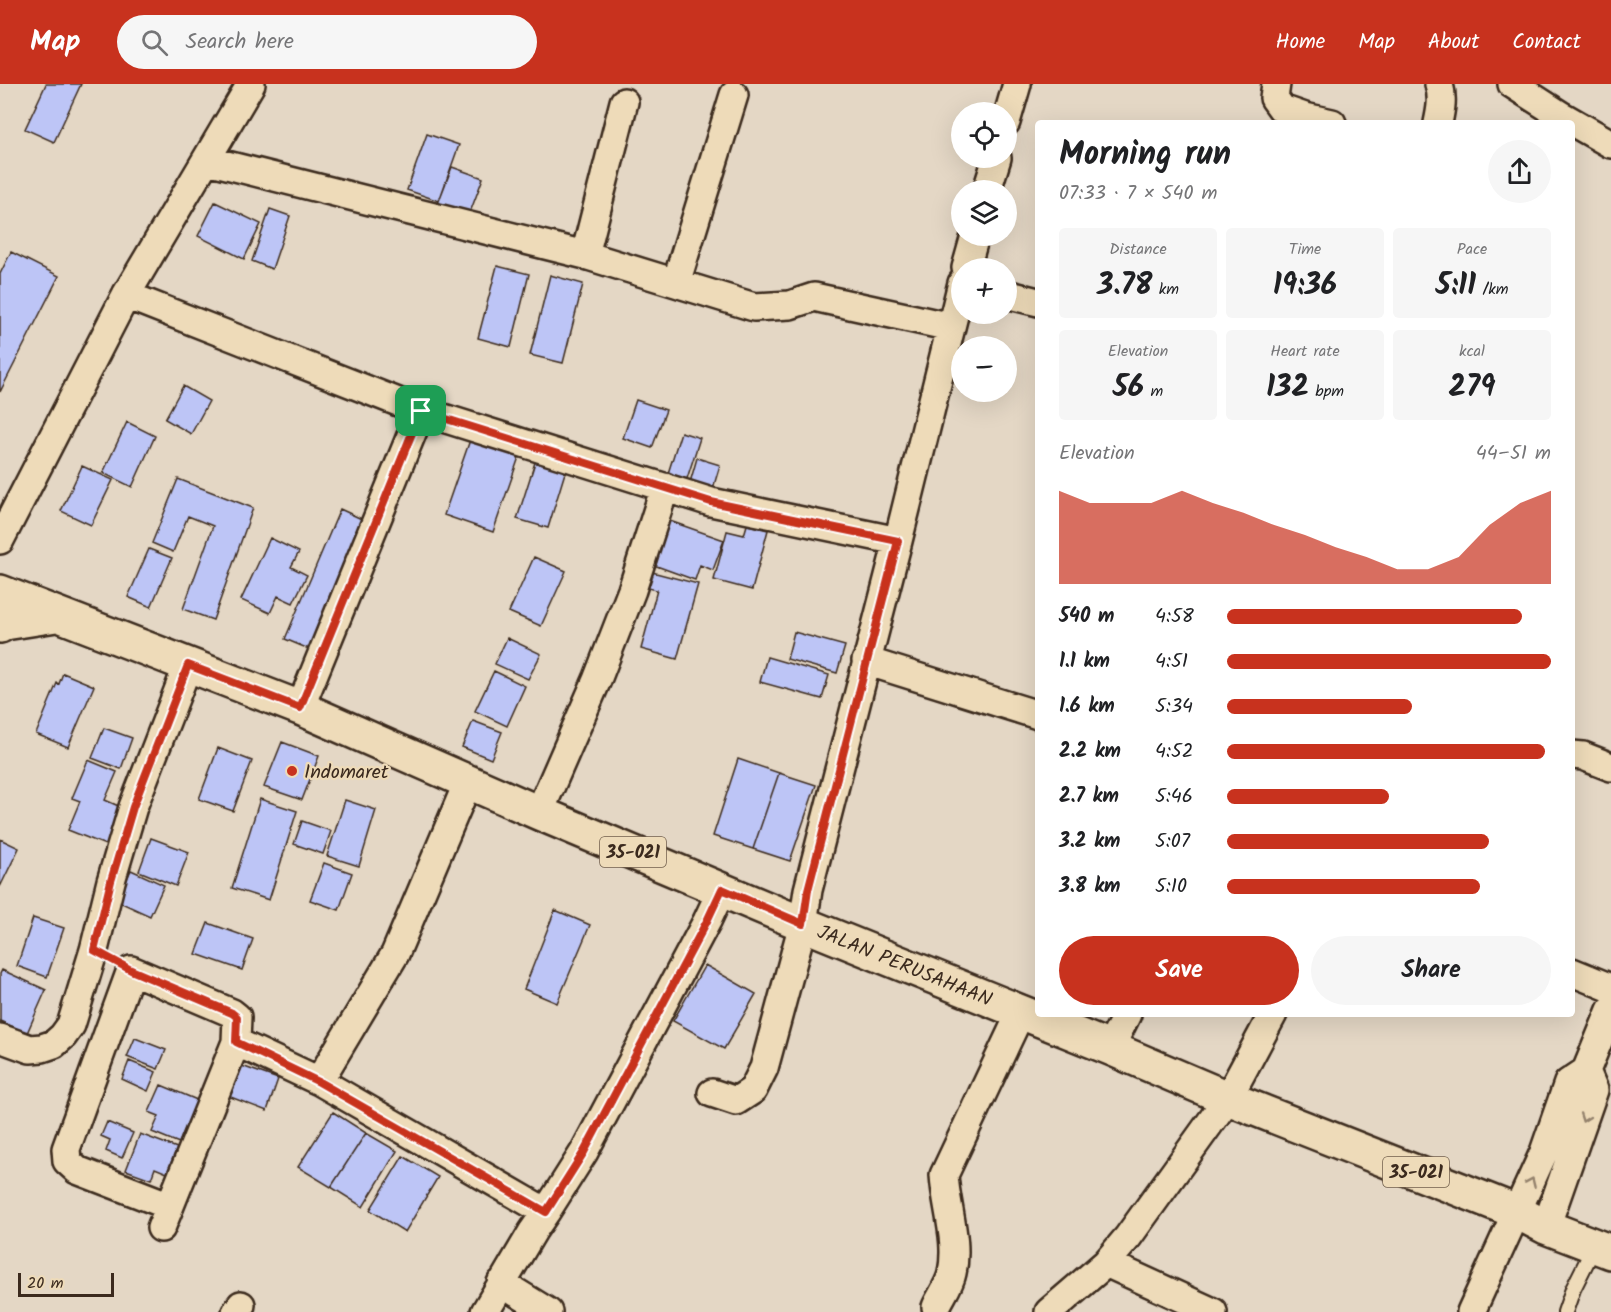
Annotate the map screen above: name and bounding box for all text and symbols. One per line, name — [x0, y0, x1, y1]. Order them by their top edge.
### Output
search box — [117, 15, 537, 69]
text: Map — [30, 20, 81, 65]
text: Search here — [186, 25, 294, 60]
icon: search — [138, 26, 171, 59]
text: Home — [1276, 26, 1325, 59]
text: Map — [1358, 26, 1395, 59]
text: About — [1428, 26, 1479, 59]
text: Contact — [1512, 26, 1581, 59]
map controls — [951, 102, 1017, 402]
button: locate — [951, 102, 1017, 168]
text: Morning run — [1059, 129, 1231, 182]
button: share — [1488, 140, 1551, 203]
text: 07:33 · 7 × 540 m — [1059, 178, 1217, 210]
button: layers — [951, 180, 1017, 246]
text: Distance — [1109, 237, 1167, 262]
text: Time — [1289, 237, 1321, 262]
text: Pace — [1457, 237, 1487, 262]
button: + — [951, 258, 1017, 324]
text: 3.78 — [1097, 262, 1152, 310]
text: 19:36 — [1273, 262, 1337, 310]
text: 5:11 — [1435, 262, 1476, 310]
text: km — [1152, 277, 1179, 302]
text: /km — [1476, 277, 1509, 302]
button: − — [951, 336, 1017, 402]
text: Elevation — [1108, 339, 1168, 364]
text: Heart rate — [1270, 339, 1340, 364]
text: kcal — [1459, 339, 1485, 364]
text: 56 — [1113, 364, 1144, 412]
text: 132 — [1266, 364, 1309, 412]
text: 279 — [1449, 364, 1495, 412]
text: m — [1144, 379, 1163, 404]
text: bpm — [1309, 379, 1344, 404]
pin — [395, 385, 446, 436]
icon: arrive — [404, 394, 437, 427]
text: Elevation — [1059, 438, 1135, 470]
text: 44–51 m — [1476, 438, 1551, 470]
text: 540 m — [1059, 601, 1114, 633]
text: 4:58 — [1155, 601, 1194, 633]
text: 1.1 km — [1059, 646, 1110, 678]
text: 4:51 — [1155, 646, 1188, 678]
text: 1.6 km — [1059, 691, 1115, 723]
text: 5:34 — [1155, 691, 1193, 723]
text: 2.2 km — [1059, 736, 1121, 768]
text: 4:52 — [1155, 736, 1193, 768]
place label: Indomaret — [304, 757, 389, 789]
marker: Indomaret — [285, 764, 299, 778]
text: 2.7 km — [1059, 781, 1119, 813]
text: 5:46 — [1155, 781, 1193, 813]
text: 3.2 km — [1059, 826, 1120, 858]
text: 5:07 — [1155, 826, 1190, 858]
road number: 35-021 — [600, 837, 666, 867]
text: 3.8 km — [1059, 871, 1120, 903]
text: 5:10 — [1155, 871, 1187, 903]
street label: JALAN PERUSAHAAN — [812, 917, 997, 1017]
button: Save — [1059, 936, 1299, 1005]
button: Share — [1311, 936, 1551, 1005]
one-way arrow — [1578, 1112, 1591, 1123]
road number: 35-021 — [1383, 1157, 1449, 1187]
one-way arrow — [1523, 1177, 1535, 1188]
scale bar — [18, 1270, 114, 1298]
text: 20 m — [27, 1271, 63, 1296]

